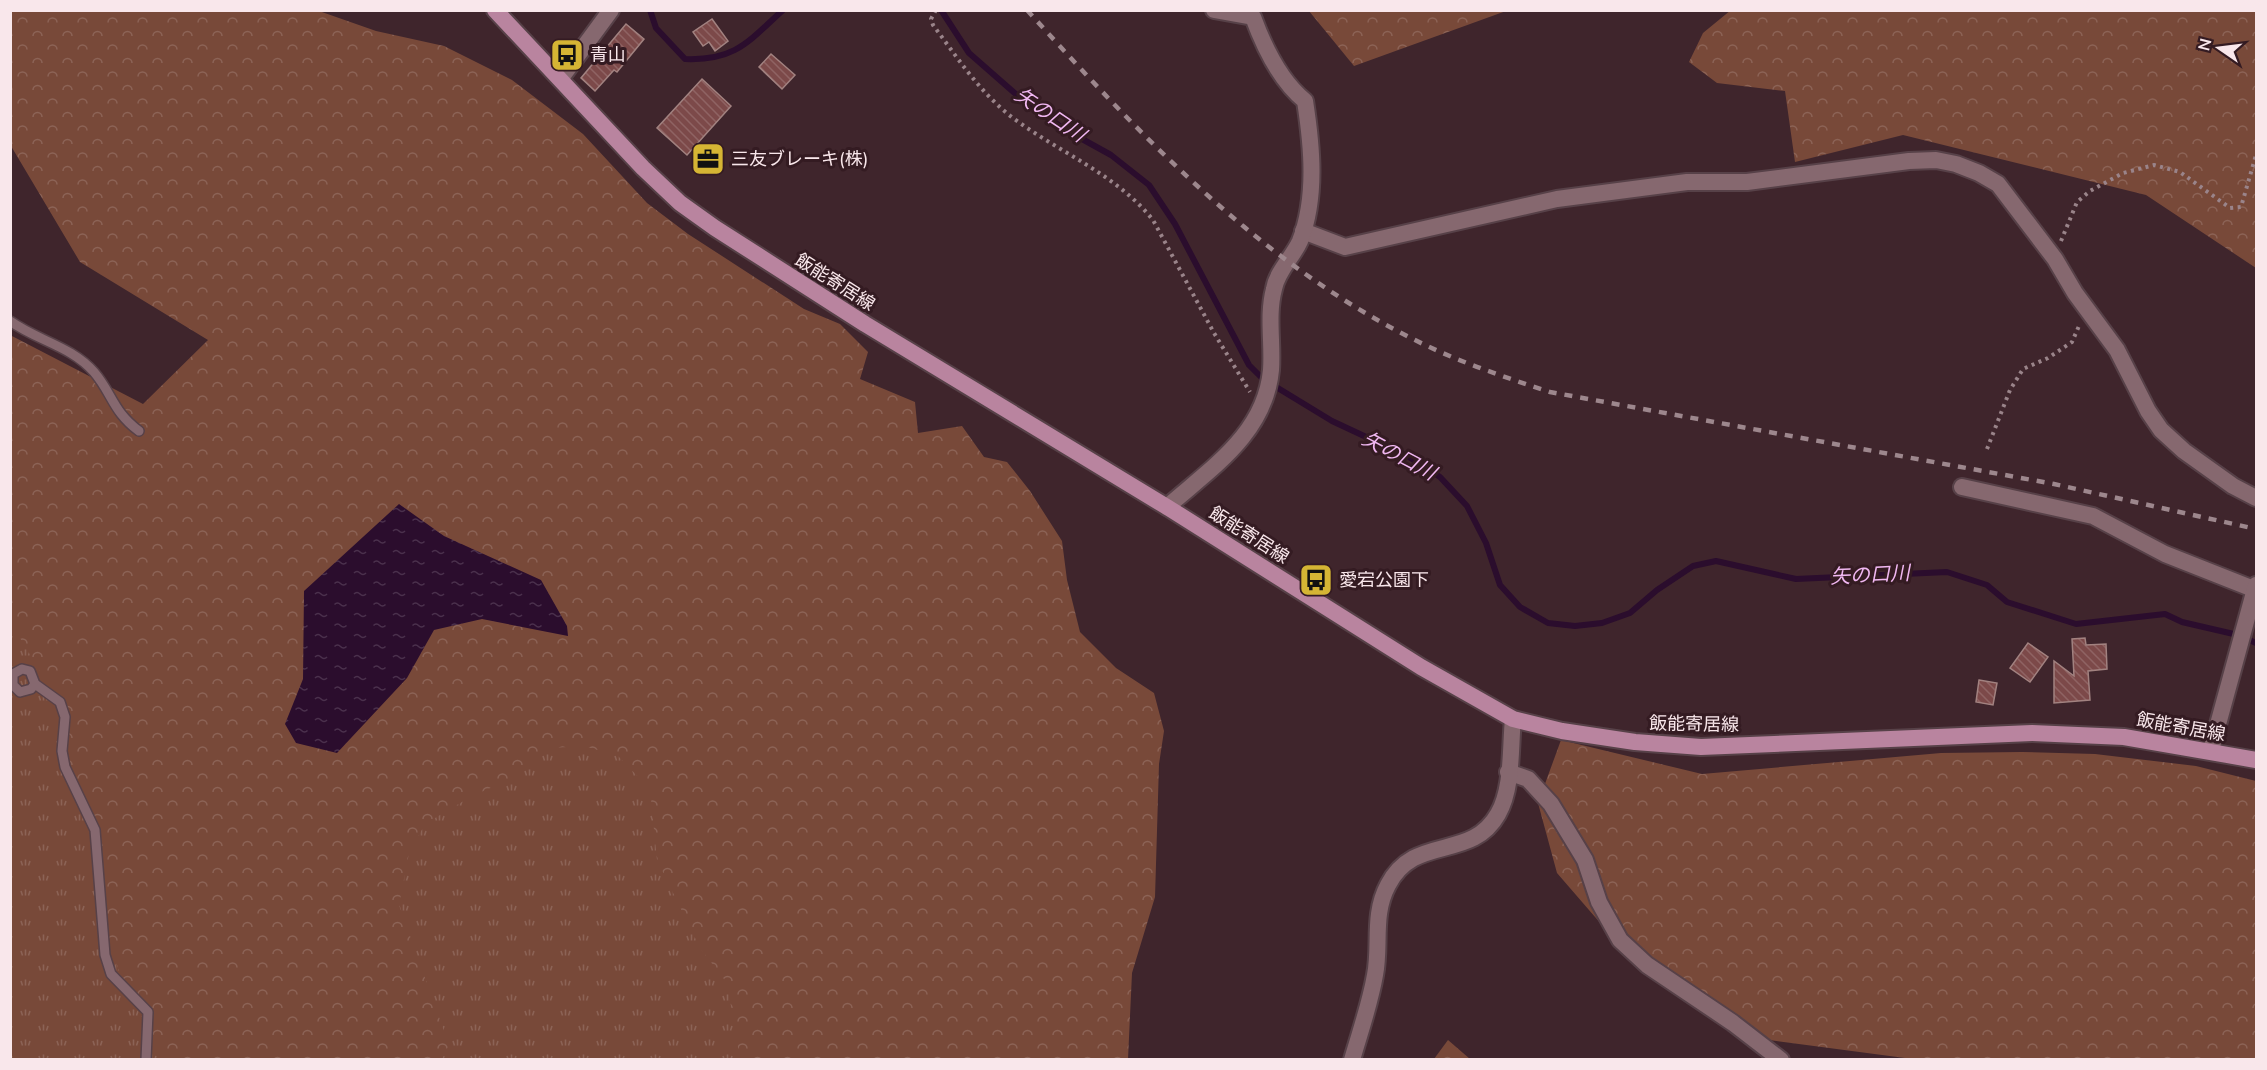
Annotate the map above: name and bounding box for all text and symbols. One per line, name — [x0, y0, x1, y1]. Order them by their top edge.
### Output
north arrow — [2189, 18, 2249, 78]
text: N — [2193, 36, 2218, 53]
bus stop icon: 青山 — [549, 37, 585, 73]
place label: 青山 — [590, 43, 626, 67]
water label: 矢の口川 — [1009, 81, 1092, 150]
office icon: 三友ブレーキ(株) — [690, 141, 726, 177]
place label: 三友ブレーキ(株) — [731, 147, 868, 171]
street label: 飯能寄居線 — [790, 248, 880, 316]
water label: 矢の口川 — [1357, 425, 1442, 488]
street label: 飯能寄居線 — [1204, 501, 1294, 569]
water label: 矢の口川 — [1829, 559, 1913, 591]
bus stop icon: 愛宕公園下 — [1298, 562, 1334, 598]
place label: 愛宕公園下 — [1339, 568, 1429, 592]
street label: 飯能寄居線 — [2135, 707, 2227, 747]
street label: 飯能寄居線 — [1649, 711, 1739, 737]

